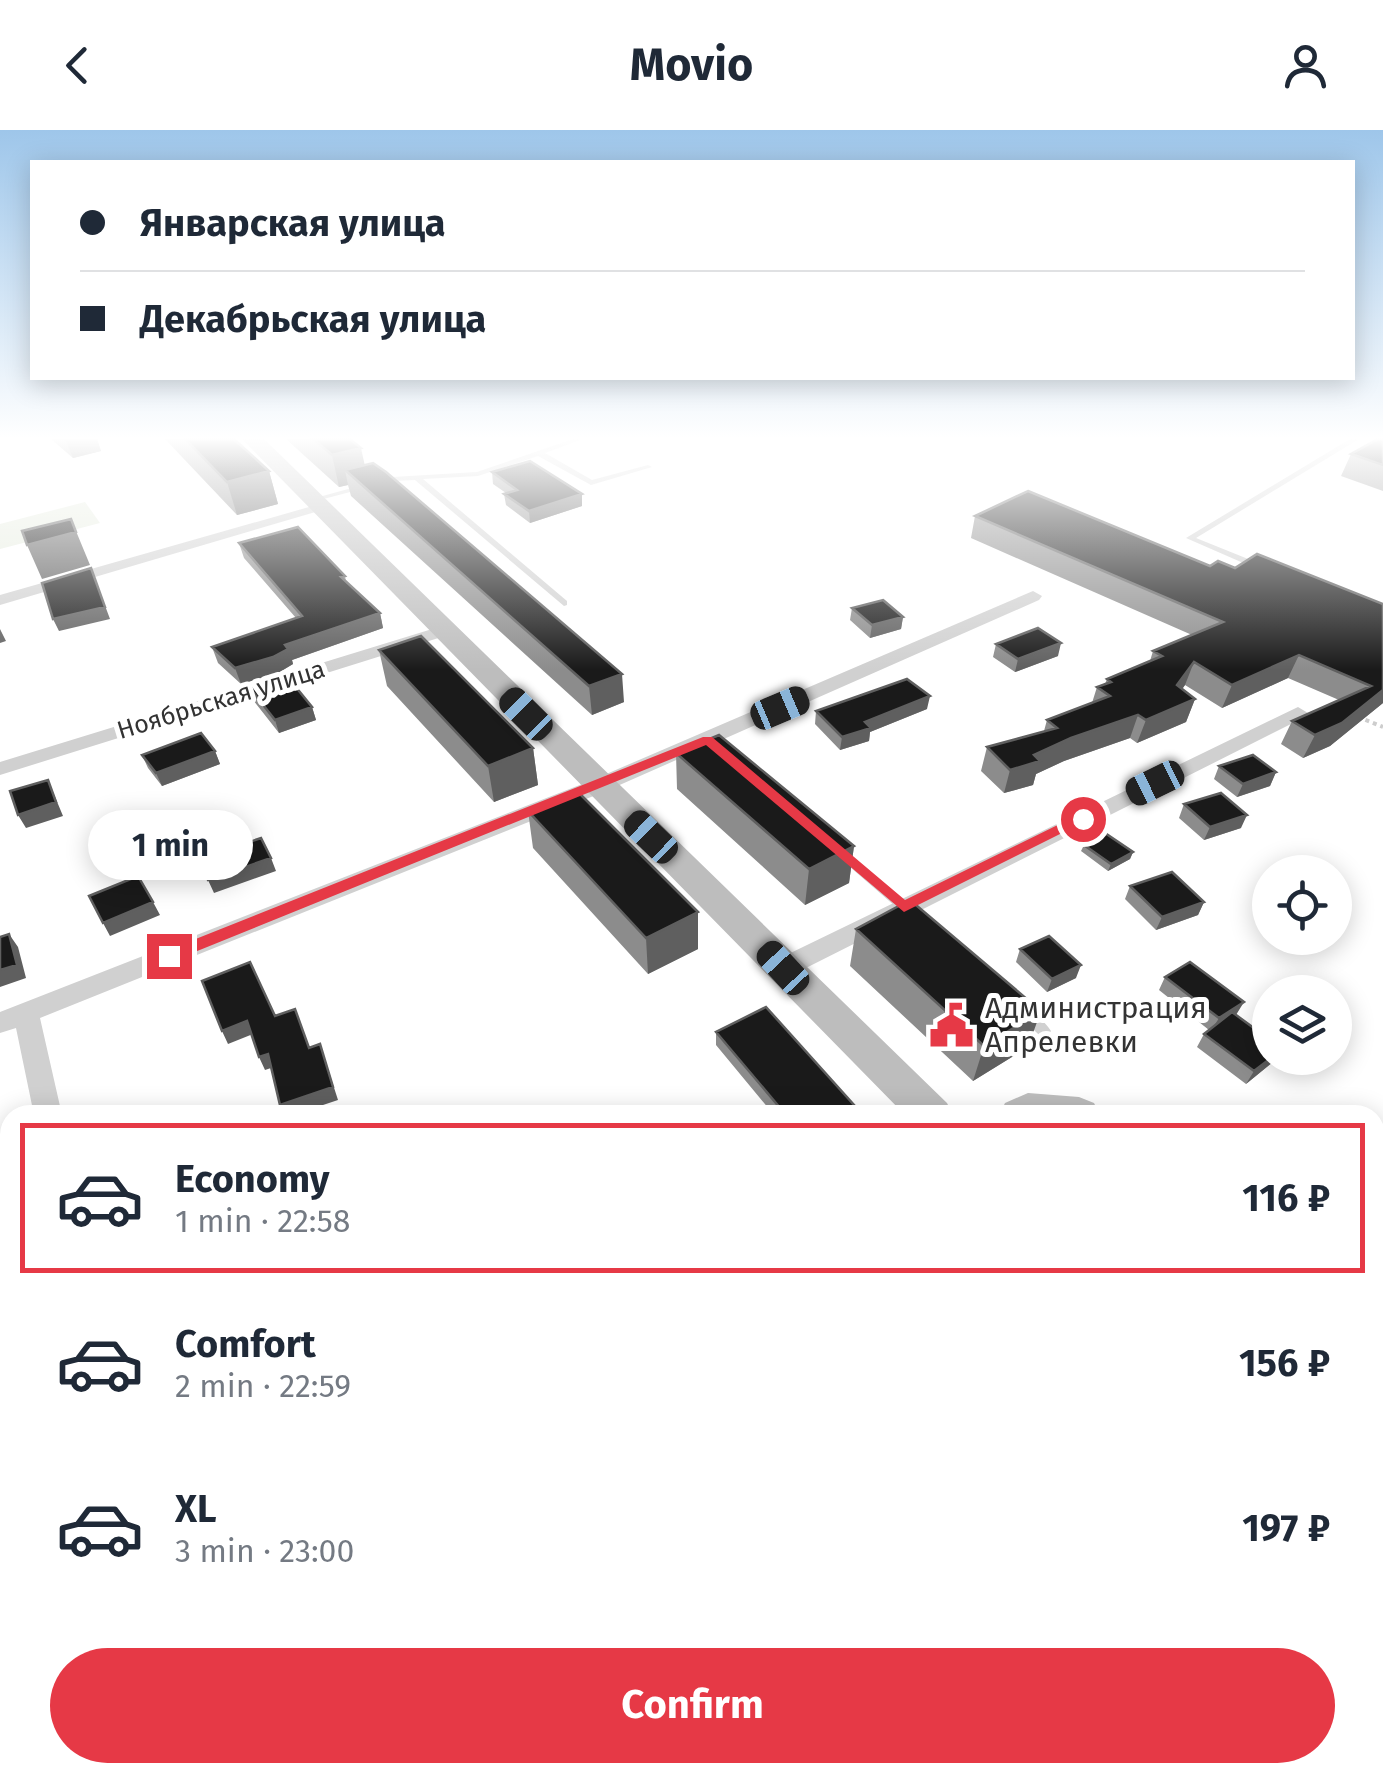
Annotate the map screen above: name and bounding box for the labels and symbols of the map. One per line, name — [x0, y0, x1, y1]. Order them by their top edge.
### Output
street label: Ноябрьская улица — [114, 654, 328, 746]
car — [494, 682, 558, 746]
car — [747, 682, 813, 734]
car — [1121, 756, 1189, 810]
route start — [1061, 797, 1106, 842]
car — [619, 805, 683, 869]
callout: 1 min — [86, 811, 252, 881]
route end — [147, 934, 192, 979]
car — [752, 936, 814, 1000]
place label: Администрация Апрелевки — [985, 990, 1207, 1060]
public building icon: Администрация Апрелевки — [928, 1001, 976, 1049]

